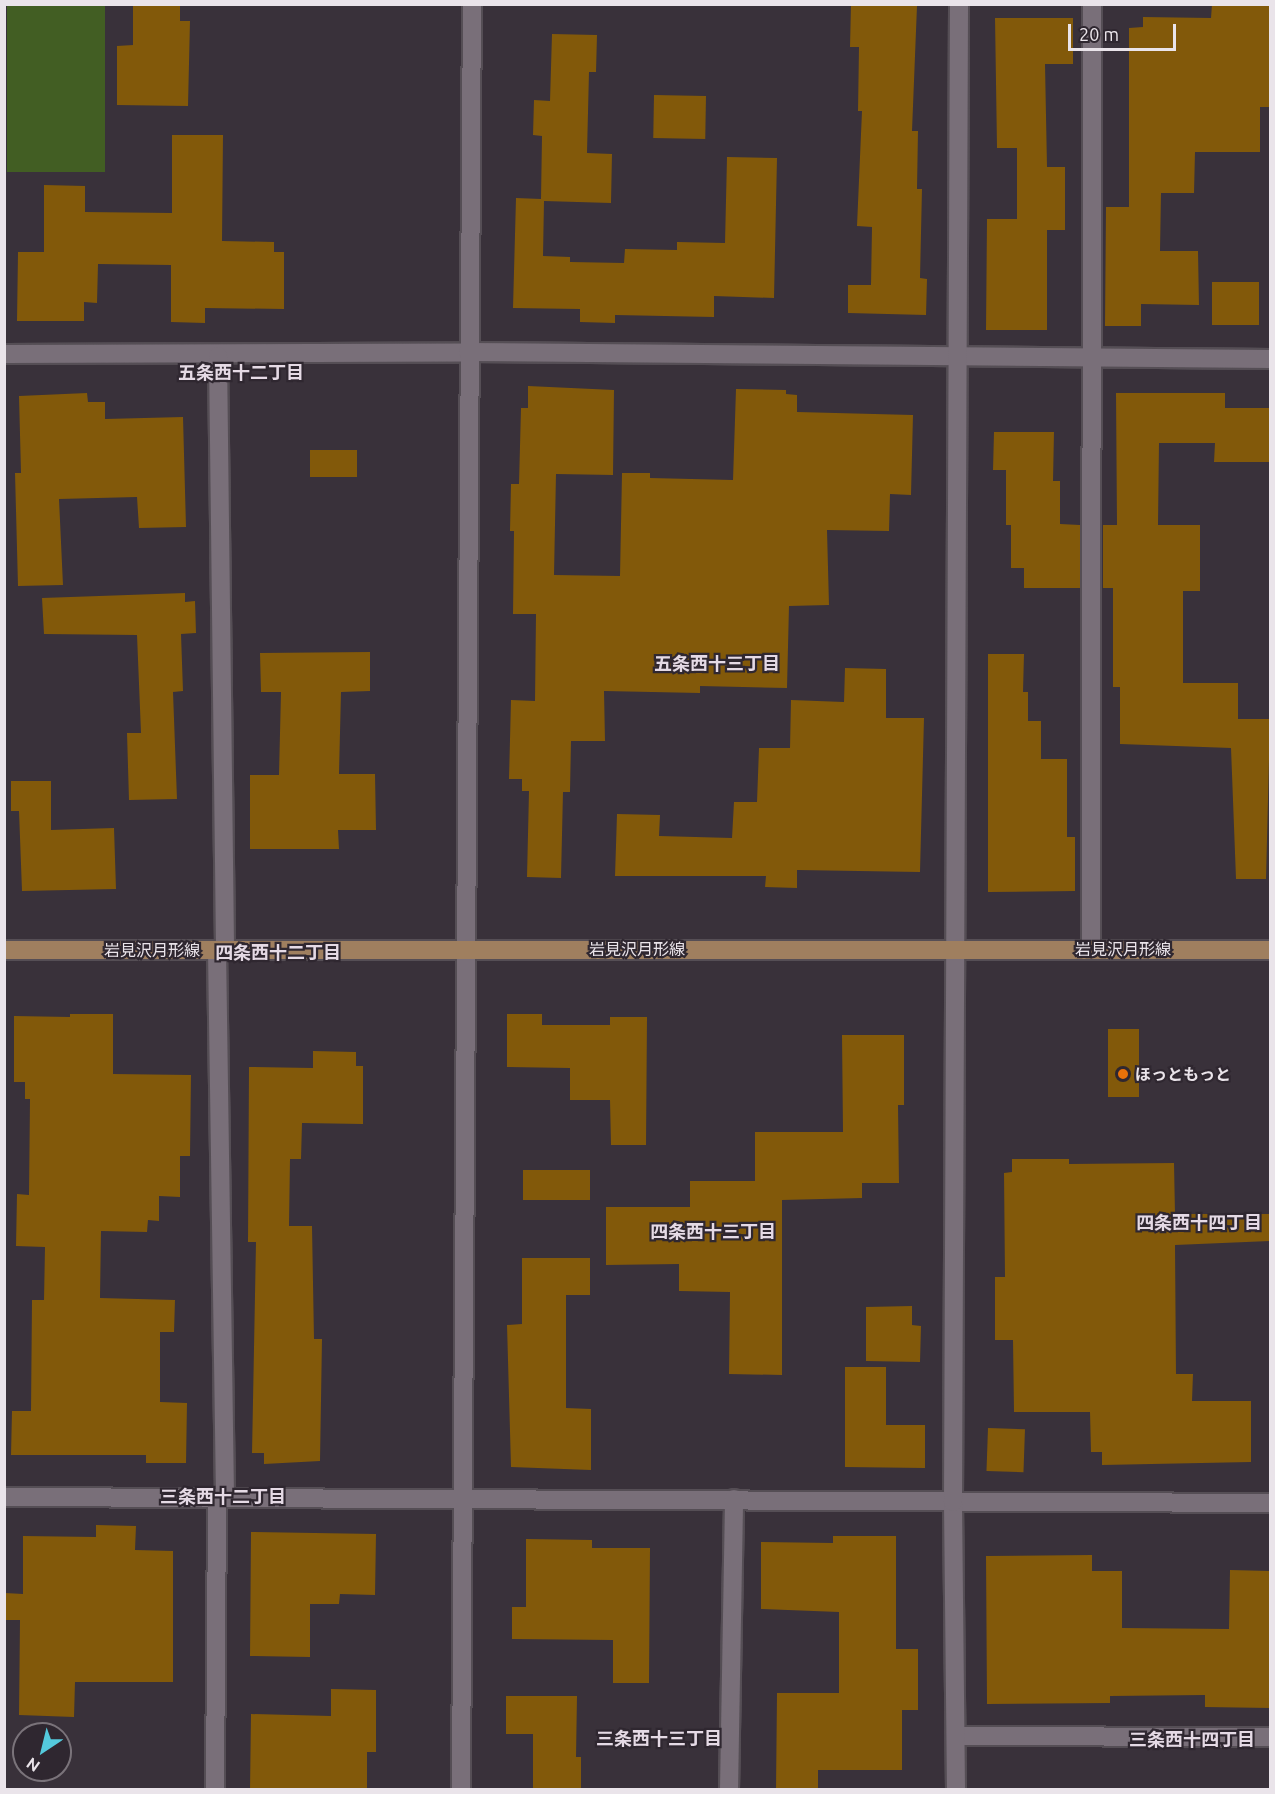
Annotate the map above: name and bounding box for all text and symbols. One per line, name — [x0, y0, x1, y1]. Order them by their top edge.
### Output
scale bar — [1071, 12, 1179, 50]
text: 20 m — [1079, 24, 1119, 44]
district label: 五条西十二丁目 — [178, 361, 304, 383]
district label: 五条西十三丁目 — [654, 652, 780, 674]
street label: 岩見沢月形線 — [589, 939, 685, 959]
street label: 岩見沢月形線 — [1075, 939, 1171, 959]
street label: 岩見沢月形線 — [104, 940, 200, 960]
district label: 四条西十二丁目 — [215, 941, 341, 963]
place label: ほっともっと — [1135, 1064, 1231, 1084]
marker: ほっともっと — [1116, 1067, 1130, 1081]
district label: 四条西十四丁目 — [1136, 1211, 1262, 1233]
district label: 四条西十三丁目 — [650, 1220, 776, 1242]
district label: 三条西十二丁目 — [160, 1485, 286, 1507]
north arrow — [12, 1722, 72, 1782]
district label: 三条西十三丁目 — [596, 1727, 722, 1749]
district label: 三条西十四丁目 — [1129, 1728, 1255, 1750]
text: N — [23, 1754, 43, 1776]

